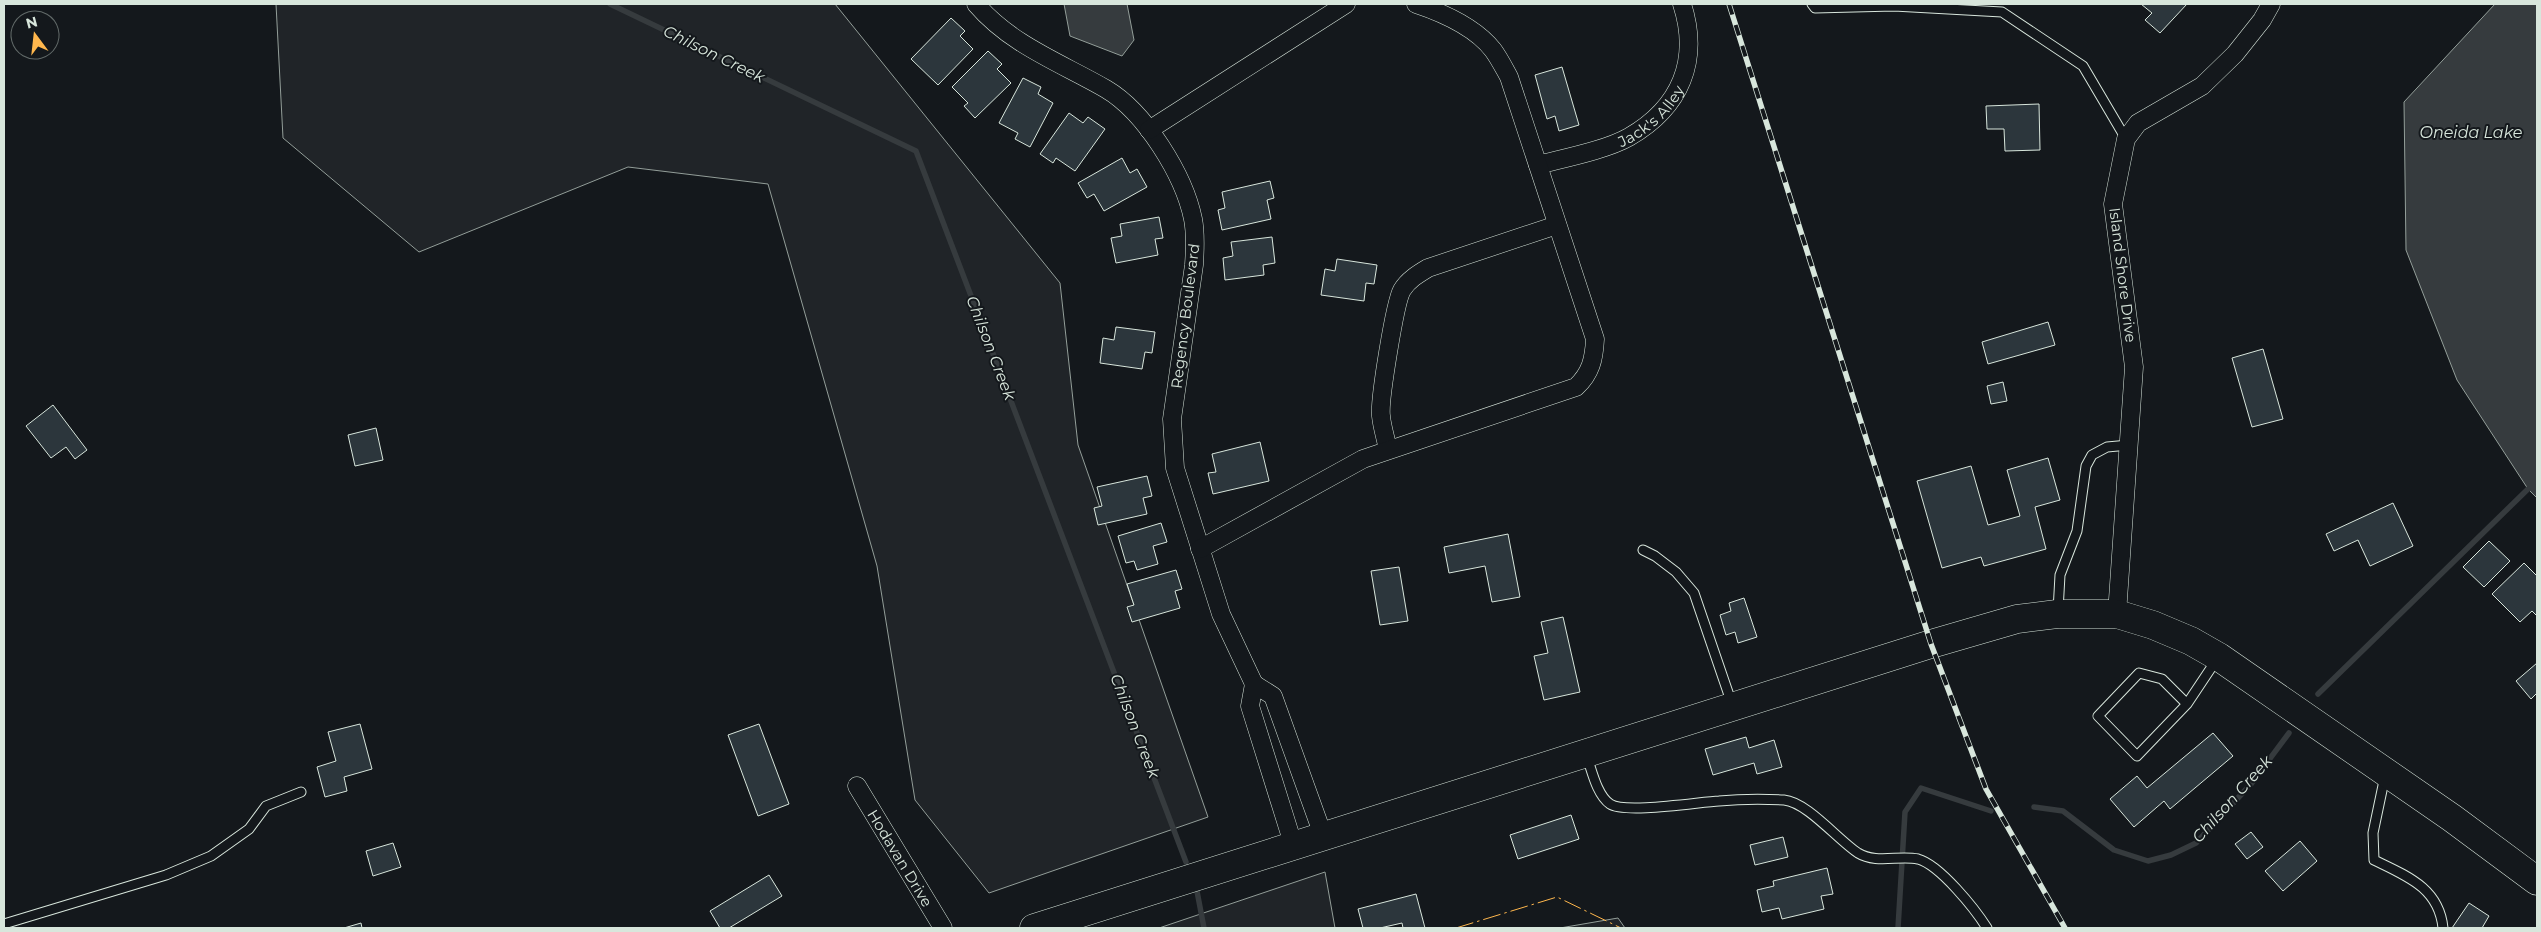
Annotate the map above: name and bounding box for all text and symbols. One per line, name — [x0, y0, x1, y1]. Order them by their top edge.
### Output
north arrow — [10, 10, 60, 60]
text: N — [24, 12, 39, 33]
water label: Chilson Creek — [660, 21, 769, 87]
street label: Jack's Alley — [1614, 81, 1688, 151]
water label: Oneida Lake — [2419, 123, 2523, 142]
street label: Island Shore Drive — [2105, 206, 2141, 344]
street label: Regency Boulevard — [1167, 242, 1203, 390]
water label: Chilson Creek — [962, 293, 1020, 404]
water label: Chilson Creek — [1106, 671, 1164, 782]
water label: Chilson Creek — [2188, 751, 2277, 846]
street label: Hodavan Drive — [864, 806, 937, 910]

